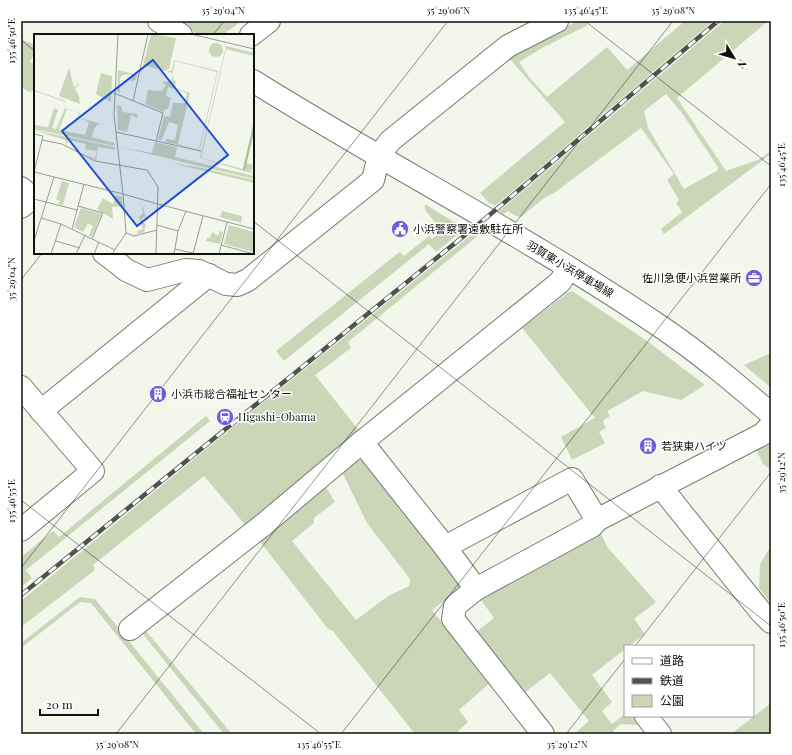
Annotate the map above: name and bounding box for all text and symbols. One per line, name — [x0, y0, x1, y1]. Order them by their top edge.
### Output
text: 35°29'04"N — [201, 3, 245, 17]
text: 35°29'06"N — [426, 3, 470, 17]
text: 135°46'45"E — [564, 3, 608, 17]
text: 35°29'08"N — [651, 3, 695, 17]
text: 135°46'50"E — [4, 18, 18, 64]
inset map — [34, 34, 254, 254]
north arrow — [714, 38, 754, 78]
text: N — [734, 57, 751, 72]
text: 135°46'45"E — [774, 143, 788, 187]
public building icon: 小浜警察署遠敷駐在所 — [390, 219, 410, 239]
place label: 小浜警察署遠敷駐在所 — [413, 221, 524, 236]
street label: 羽賀東小浜停車場線 — [524, 237, 617, 300]
text: 35°29'04"N — [4, 257, 18, 301]
office icon: 佐川急便小浜営業所 — [744, 268, 764, 288]
place label: 佐川急便小浜営業所 — [642, 270, 742, 285]
building icon: 小浜市総合福祉センター — [148, 384, 168, 404]
place label: 小浜市総合福祉センター — [171, 386, 292, 401]
station icon: Higashi-Obama — [215, 407, 235, 427]
place label: Higashi-Obama — [238, 409, 316, 424]
building icon: 若狭東ハイツ — [638, 436, 658, 456]
place label: 若狭東ハイツ — [661, 438, 727, 453]
text: 35°29'12"N — [774, 452, 788, 494]
text: 135°46'55"E — [4, 479, 18, 523]
text: 135°46'50"E — [774, 602, 788, 648]
legend — [624, 645, 754, 717]
text: 道路 — [660, 652, 684, 668]
text: 鉄道 — [660, 672, 684, 688]
scale bar — [40, 691, 98, 717]
text: 公園 — [660, 692, 684, 708]
text: 20 m — [46, 696, 73, 712]
text: 35°29'08"N — [95, 737, 139, 751]
text: 135°46'55"E — [297, 737, 341, 751]
text: 35°29'12"N — [546, 737, 588, 751]

